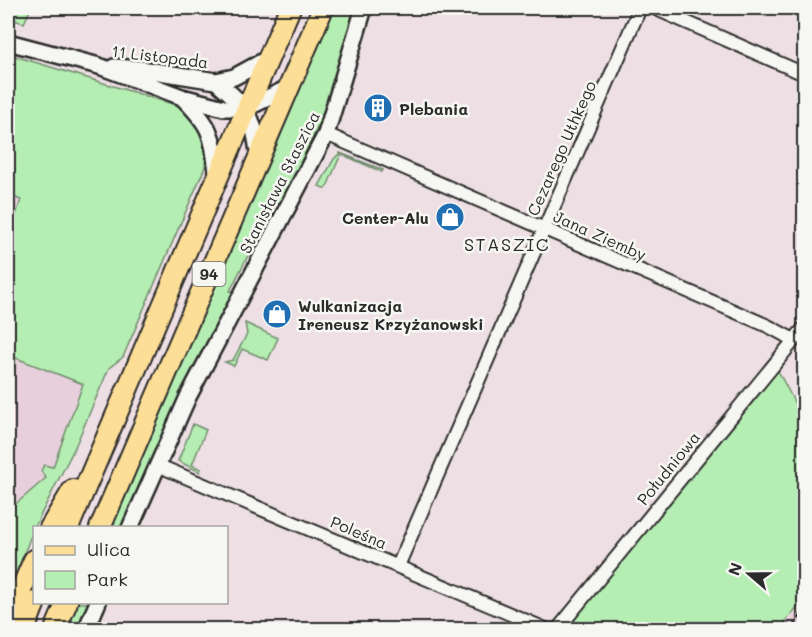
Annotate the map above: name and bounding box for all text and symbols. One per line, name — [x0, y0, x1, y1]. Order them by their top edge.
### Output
street label: 11 Listopada — [111, 40, 209, 72]
street label: Cezarego Uthkego — [522, 77, 600, 219]
building icon: Plebania — [362, 92, 394, 124]
place label: Plebania — [399, 98, 468, 119]
street label: Stanisława Staszica — [234, 107, 324, 257]
shop icon: Center-Alu — [434, 201, 466, 233]
street label: Jana Ziemby — [550, 205, 650, 265]
place label: Center-Alu — [342, 207, 429, 228]
district label: STASZIC — [464, 232, 550, 256]
road number: 94 — [192, 262, 226, 286]
place label: Wulkanizacja Ireneusz Krzyżanowski — [298, 295, 484, 334]
shop icon: Wulkanizacja Ireneusz Krzyżanowski — [261, 298, 293, 330]
street label: Południowa — [632, 427, 704, 509]
street label: Poleśna — [327, 511, 391, 553]
legend — [33, 526, 228, 604]
text: Ulica — [87, 537, 131, 561]
north arrow — [719, 544, 779, 604]
text: N — [722, 559, 746, 578]
text: Park — [87, 567, 128, 591]

